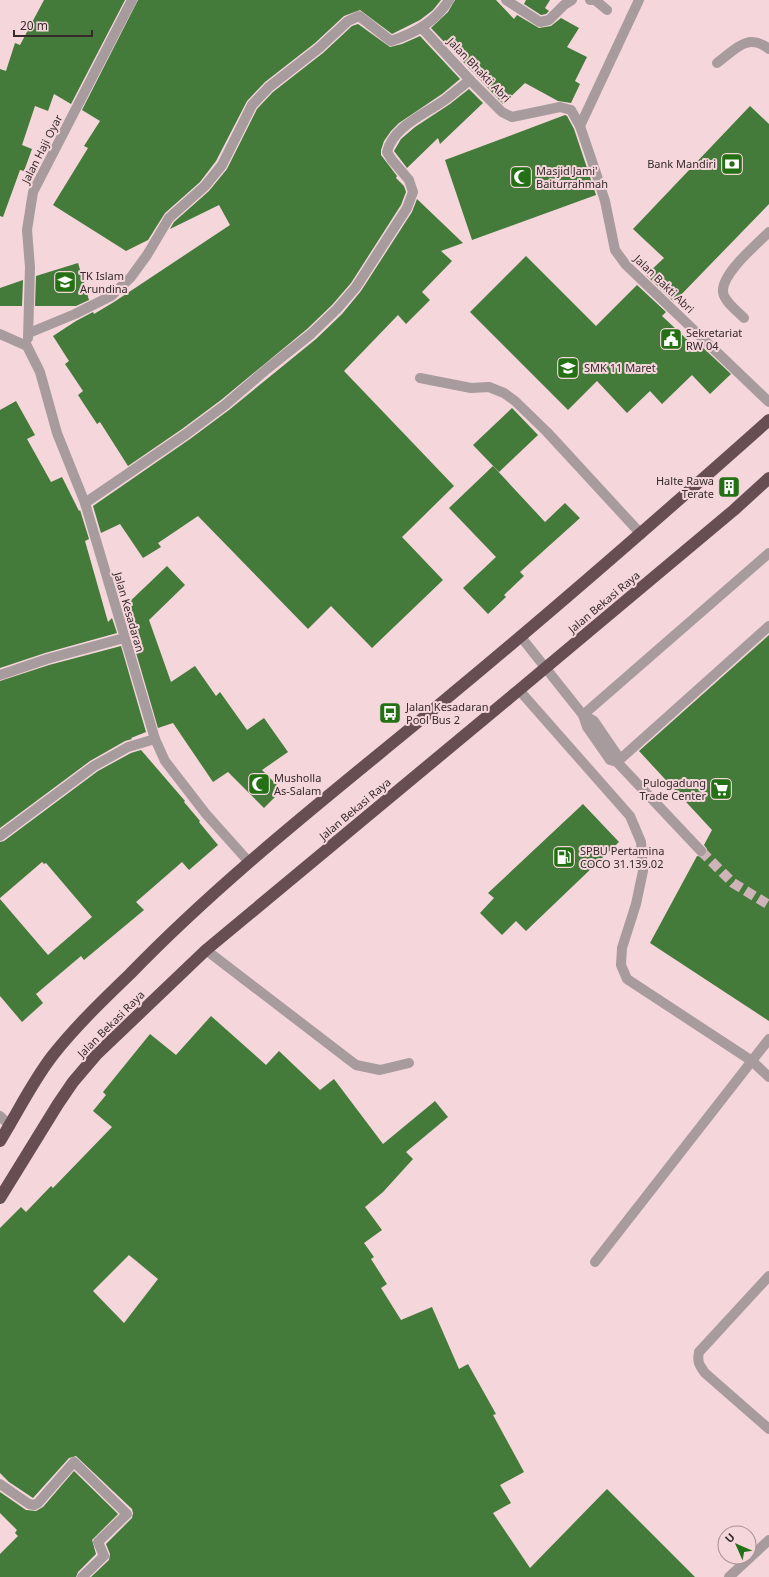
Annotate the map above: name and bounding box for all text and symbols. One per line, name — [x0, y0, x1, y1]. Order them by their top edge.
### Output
scale bar — [14, 12, 92, 38]
text: 20 m — [20, 17, 48, 34]
street label: Jalan Bhakti Abri — [444, 33, 514, 105]
street label: Jalan Haji Oyar — [17, 111, 66, 187]
bank icon: Bank Mandiri — [719, 151, 745, 177]
place label: Bank Mandiri — [647, 156, 716, 171]
place label: Masjid Jami' Baiturrahmah — [536, 163, 608, 191]
mosque icon: Masjid Jami' Baiturrahmah — [508, 164, 534, 190]
street label: Jalan Bakti Abri — [630, 250, 698, 316]
place label: TK Islam Arundina — [80, 268, 128, 296]
school or university icon: TK Islam Arundina — [52, 269, 78, 295]
place label: Sekretariat RW 04 — [686, 325, 742, 353]
public building icon: Sekretariat RW 04 — [658, 326, 684, 352]
school or university icon: SMK 11 Maret — [555, 355, 581, 381]
place label: SMK 11 Maret — [584, 360, 656, 375]
place label: Halte Rawa Terate — [656, 473, 714, 501]
building icon: Halte Rawa Terate — [716, 474, 742, 500]
street label: Jalan Bekasi Raya — [564, 567, 643, 637]
street label: Jalan Kesadaran — [111, 569, 148, 654]
place label: Jalan Kesadaran Pool Bus 2 — [405, 699, 489, 727]
bus stop icon: Jalan Kesadaran Pool Bus 2 — [377, 700, 403, 726]
place label: Musholla As-Salam — [274, 770, 321, 798]
mosque icon: Musholla As-Salam — [246, 771, 272, 797]
street label: Jalan Bekasi Raya — [315, 774, 394, 844]
place label: Pulogadung Trade Center — [639, 775, 706, 803]
supermarket icon: Pulogadung Trade Center — [708, 776, 734, 802]
place label: SPBU Pertamina COCO 31.139.02 — [580, 843, 664, 871]
fuel station icon: SPBU Pertamina COCO 31.139.02 — [551, 844, 577, 870]
street label: Jalan Bekasi Raya — [73, 987, 147, 1061]
north arrow — [717, 1525, 757, 1565]
text: U — [721, 1529, 738, 1546]

